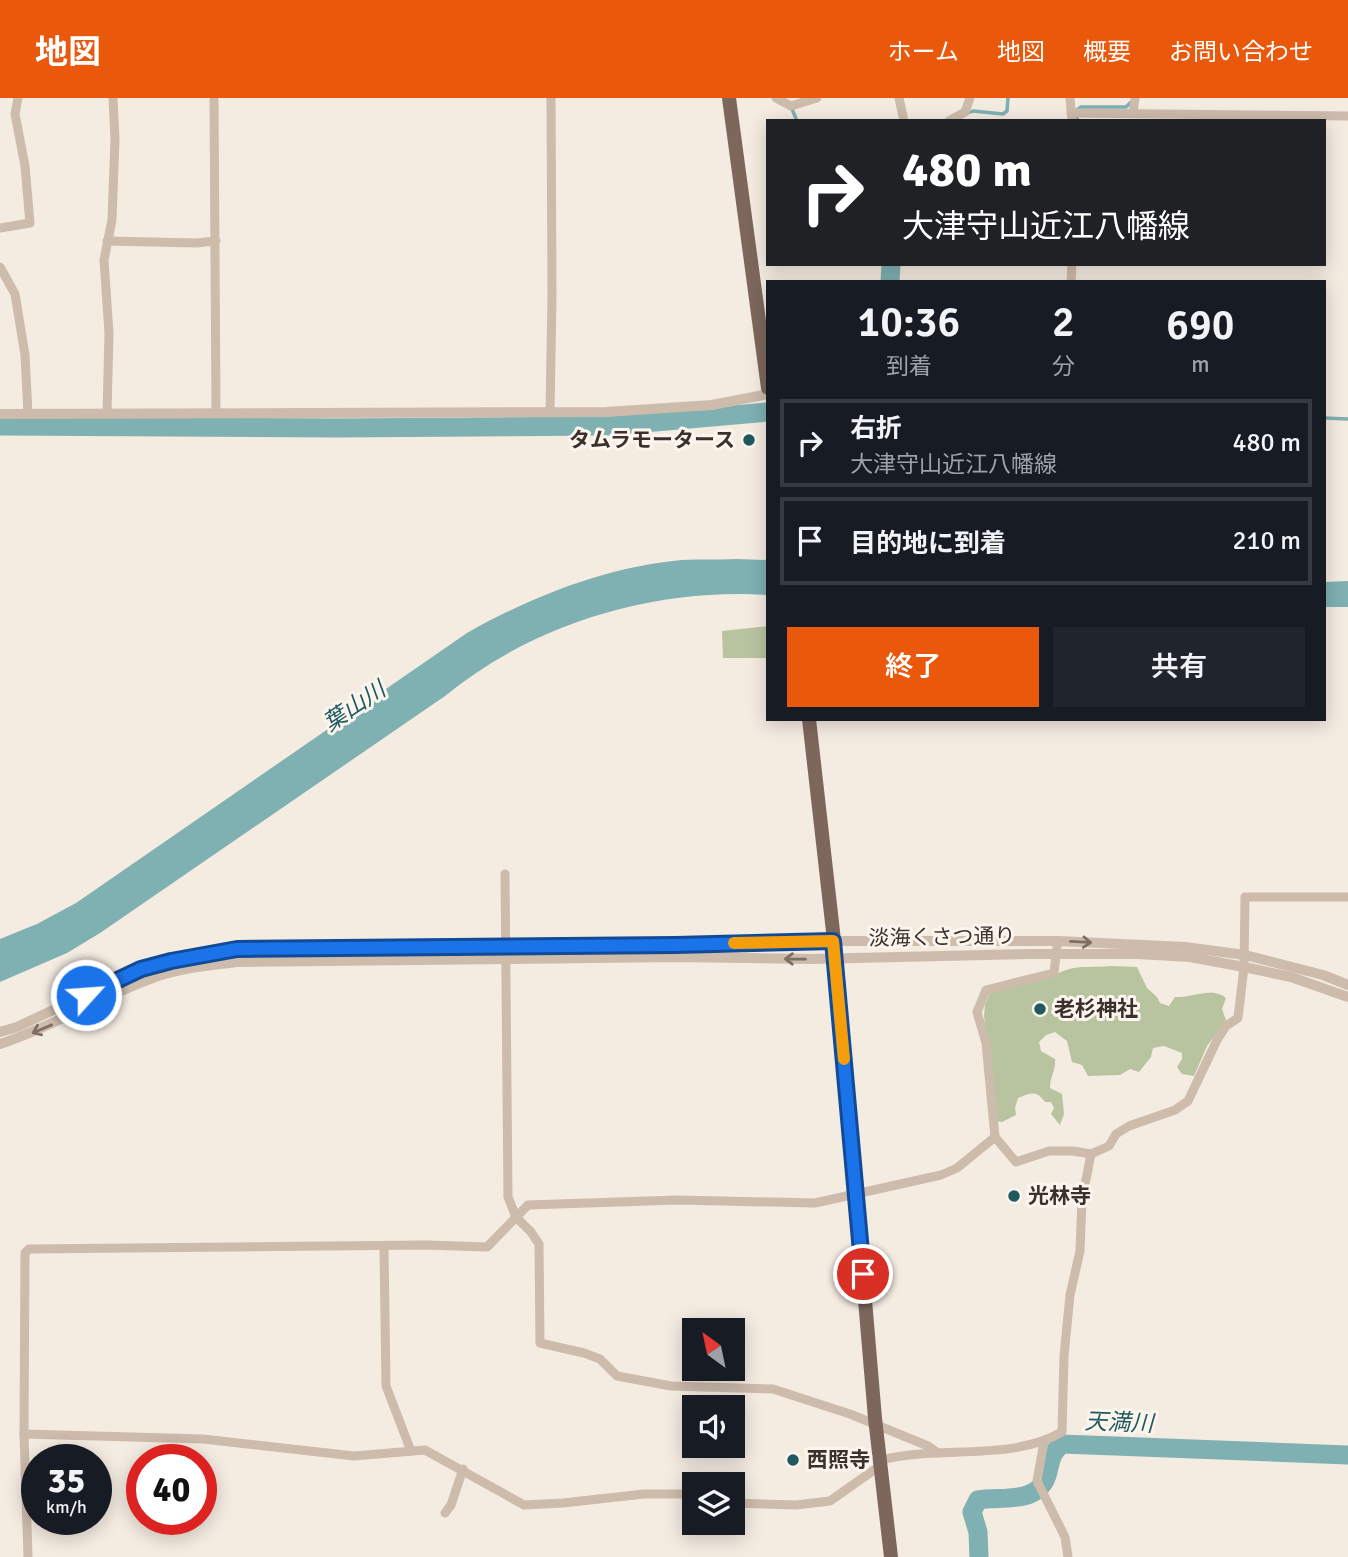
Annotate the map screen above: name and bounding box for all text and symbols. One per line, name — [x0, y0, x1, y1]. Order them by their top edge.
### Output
text: 地図 — [35, 32, 101, 73]
text: ホーム — [888, 37, 959, 67]
text: 地図 — [997, 37, 1045, 67]
text: 概要 — [1083, 37, 1131, 67]
text: お問い合わせ — [1169, 37, 1313, 67]
text: 480 m — [902, 140, 1032, 200]
icon: right — [787, 147, 878, 238]
text: 大津守山近江八幡線 — [902, 207, 1190, 246]
text: 10:36 — [858, 297, 960, 348]
text: 2 — [1052, 297, 1075, 348]
text: 690 — [1166, 300, 1234, 351]
text: m — [1191, 350, 1210, 379]
text: 到着 — [886, 352, 932, 381]
text: 分 — [1052, 352, 1075, 381]
text: 右折 — [850, 413, 902, 445]
icon: right — [791, 424, 829, 462]
place label: タムラモータース — [569, 427, 735, 453]
text: 480 m — [1232, 427, 1301, 459]
marker: タムラモータース — [741, 432, 757, 448]
text: 大津守山近江八幡線 — [850, 450, 1057, 479]
icon: arrive — [791, 522, 829, 560]
text: 210 m — [1232, 525, 1301, 557]
text: 目的地に到着 — [850, 528, 1006, 560]
button: 終了 — [787, 627, 1039, 707]
button: 共有 — [1053, 627, 1305, 707]
water label: 葉山川 — [318, 673, 393, 738]
street label: 淡海くさつ通り — [868, 923, 1016, 951]
one-way arrow — [1070, 936, 1093, 949]
one-way arrow — [784, 952, 807, 965]
position arrow — [49, 958, 123, 1032]
place label: 老杉神社 — [1054, 996, 1138, 1022]
marker: 老杉神社 — [1032, 1001, 1048, 1017]
one-way arrow — [32, 1023, 53, 1036]
place label: 光林寺 — [1028, 1183, 1091, 1209]
marker: 光林寺 — [1006, 1188, 1022, 1204]
pin — [833, 1244, 893, 1304]
icon: arrive — [844, 1255, 882, 1293]
north arrow — [682, 1318, 746, 1381]
map controls — [682, 1318, 745, 1535]
button: sound — [682, 1395, 745, 1458]
water label: 天満川 — [1084, 1407, 1157, 1438]
speed limit sign: 40 — [126, 1444, 217, 1535]
place label: 西照寺 — [807, 1447, 870, 1473]
marker: 西照寺 — [785, 1452, 801, 1468]
text: 35 — [48, 1459, 85, 1502]
button: layers — [682, 1472, 745, 1535]
text: km/h — [46, 1496, 87, 1518]

